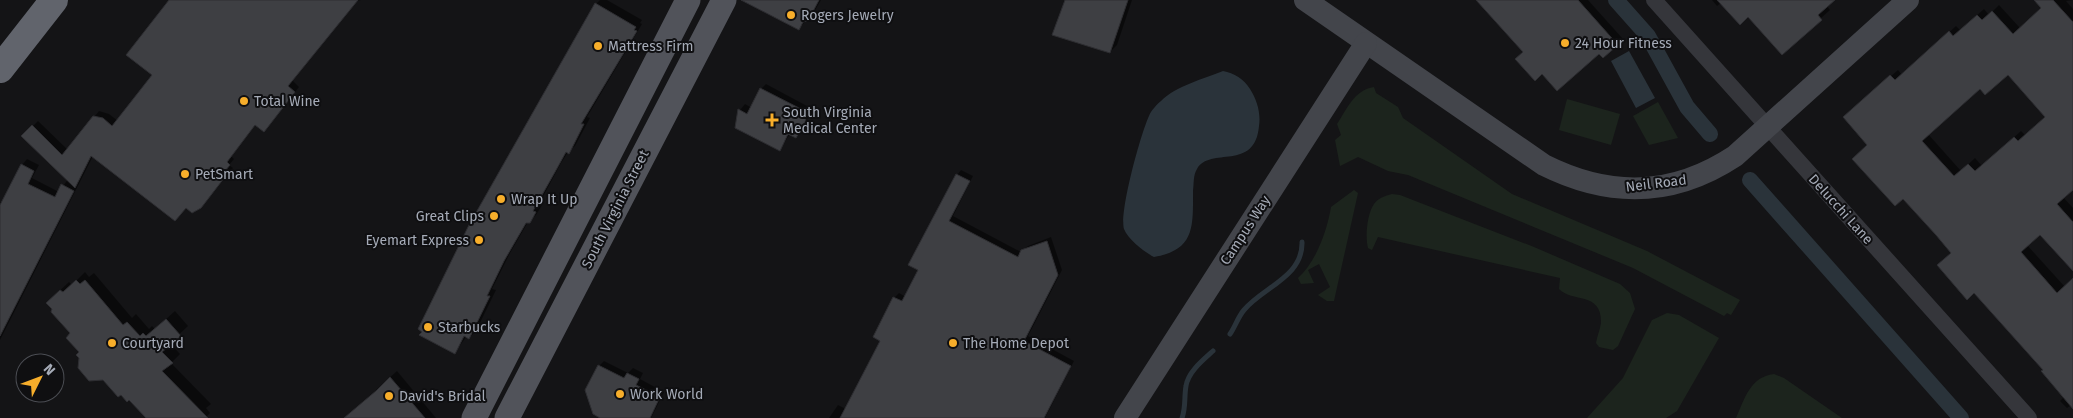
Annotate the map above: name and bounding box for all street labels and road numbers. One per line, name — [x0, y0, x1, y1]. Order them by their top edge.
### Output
street label: South Virginia Street — [578, 146, 653, 271]
street label: Neil Road — [1625, 171, 1687, 196]
street label: Delucchi Lane — [1805, 171, 1876, 248]
street label: Campus Way — [1217, 192, 1274, 268]

